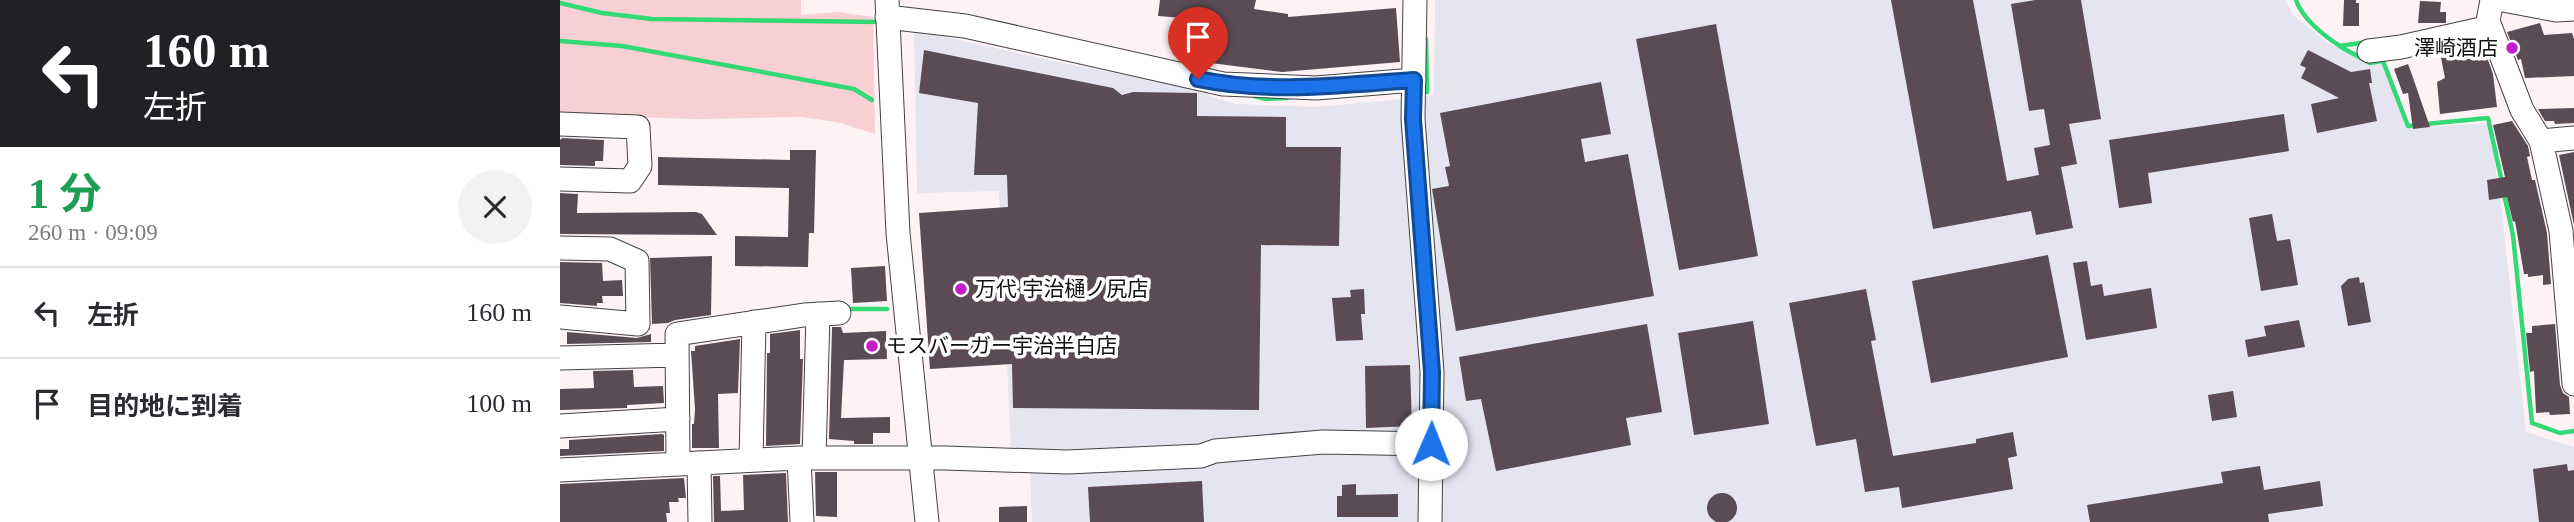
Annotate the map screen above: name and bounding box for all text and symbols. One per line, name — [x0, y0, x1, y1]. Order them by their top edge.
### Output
pin — [1168, 7, 1228, 79]
icon: arrive — [1179, 18, 1217, 56]
text: 160 m — [143, 23, 270, 78]
icon: left — [28, 28, 119, 119]
place label: 澤崎酒店 — [2414, 36, 2498, 60]
marker: 澤崎酒店 — [2504, 40, 2520, 56]
text: 左折 — [143, 89, 207, 125]
button: close — [458, 170, 532, 244]
text: 1 分 — [28, 171, 102, 217]
text: 260 m · 09:09 — [28, 220, 158, 245]
place label: 万代 宇治樋ノ尻店 — [975, 277, 1148, 301]
marker: 万代 宇治樋ノ尻店 — [953, 281, 969, 297]
icon: left — [28, 294, 66, 332]
text: 160 m — [466, 298, 532, 327]
text: 左折 — [87, 301, 139, 330]
place label: モスバーガー宇治半白店 — [886, 334, 1117, 358]
marker: モスバーガー宇治半白店 — [864, 338, 880, 354]
icon: arrive — [28, 385, 66, 423]
text: 100 m — [466, 389, 532, 418]
text: 目的地に到着 — [87, 392, 243, 421]
position arrow — [1394, 407, 1468, 481]

